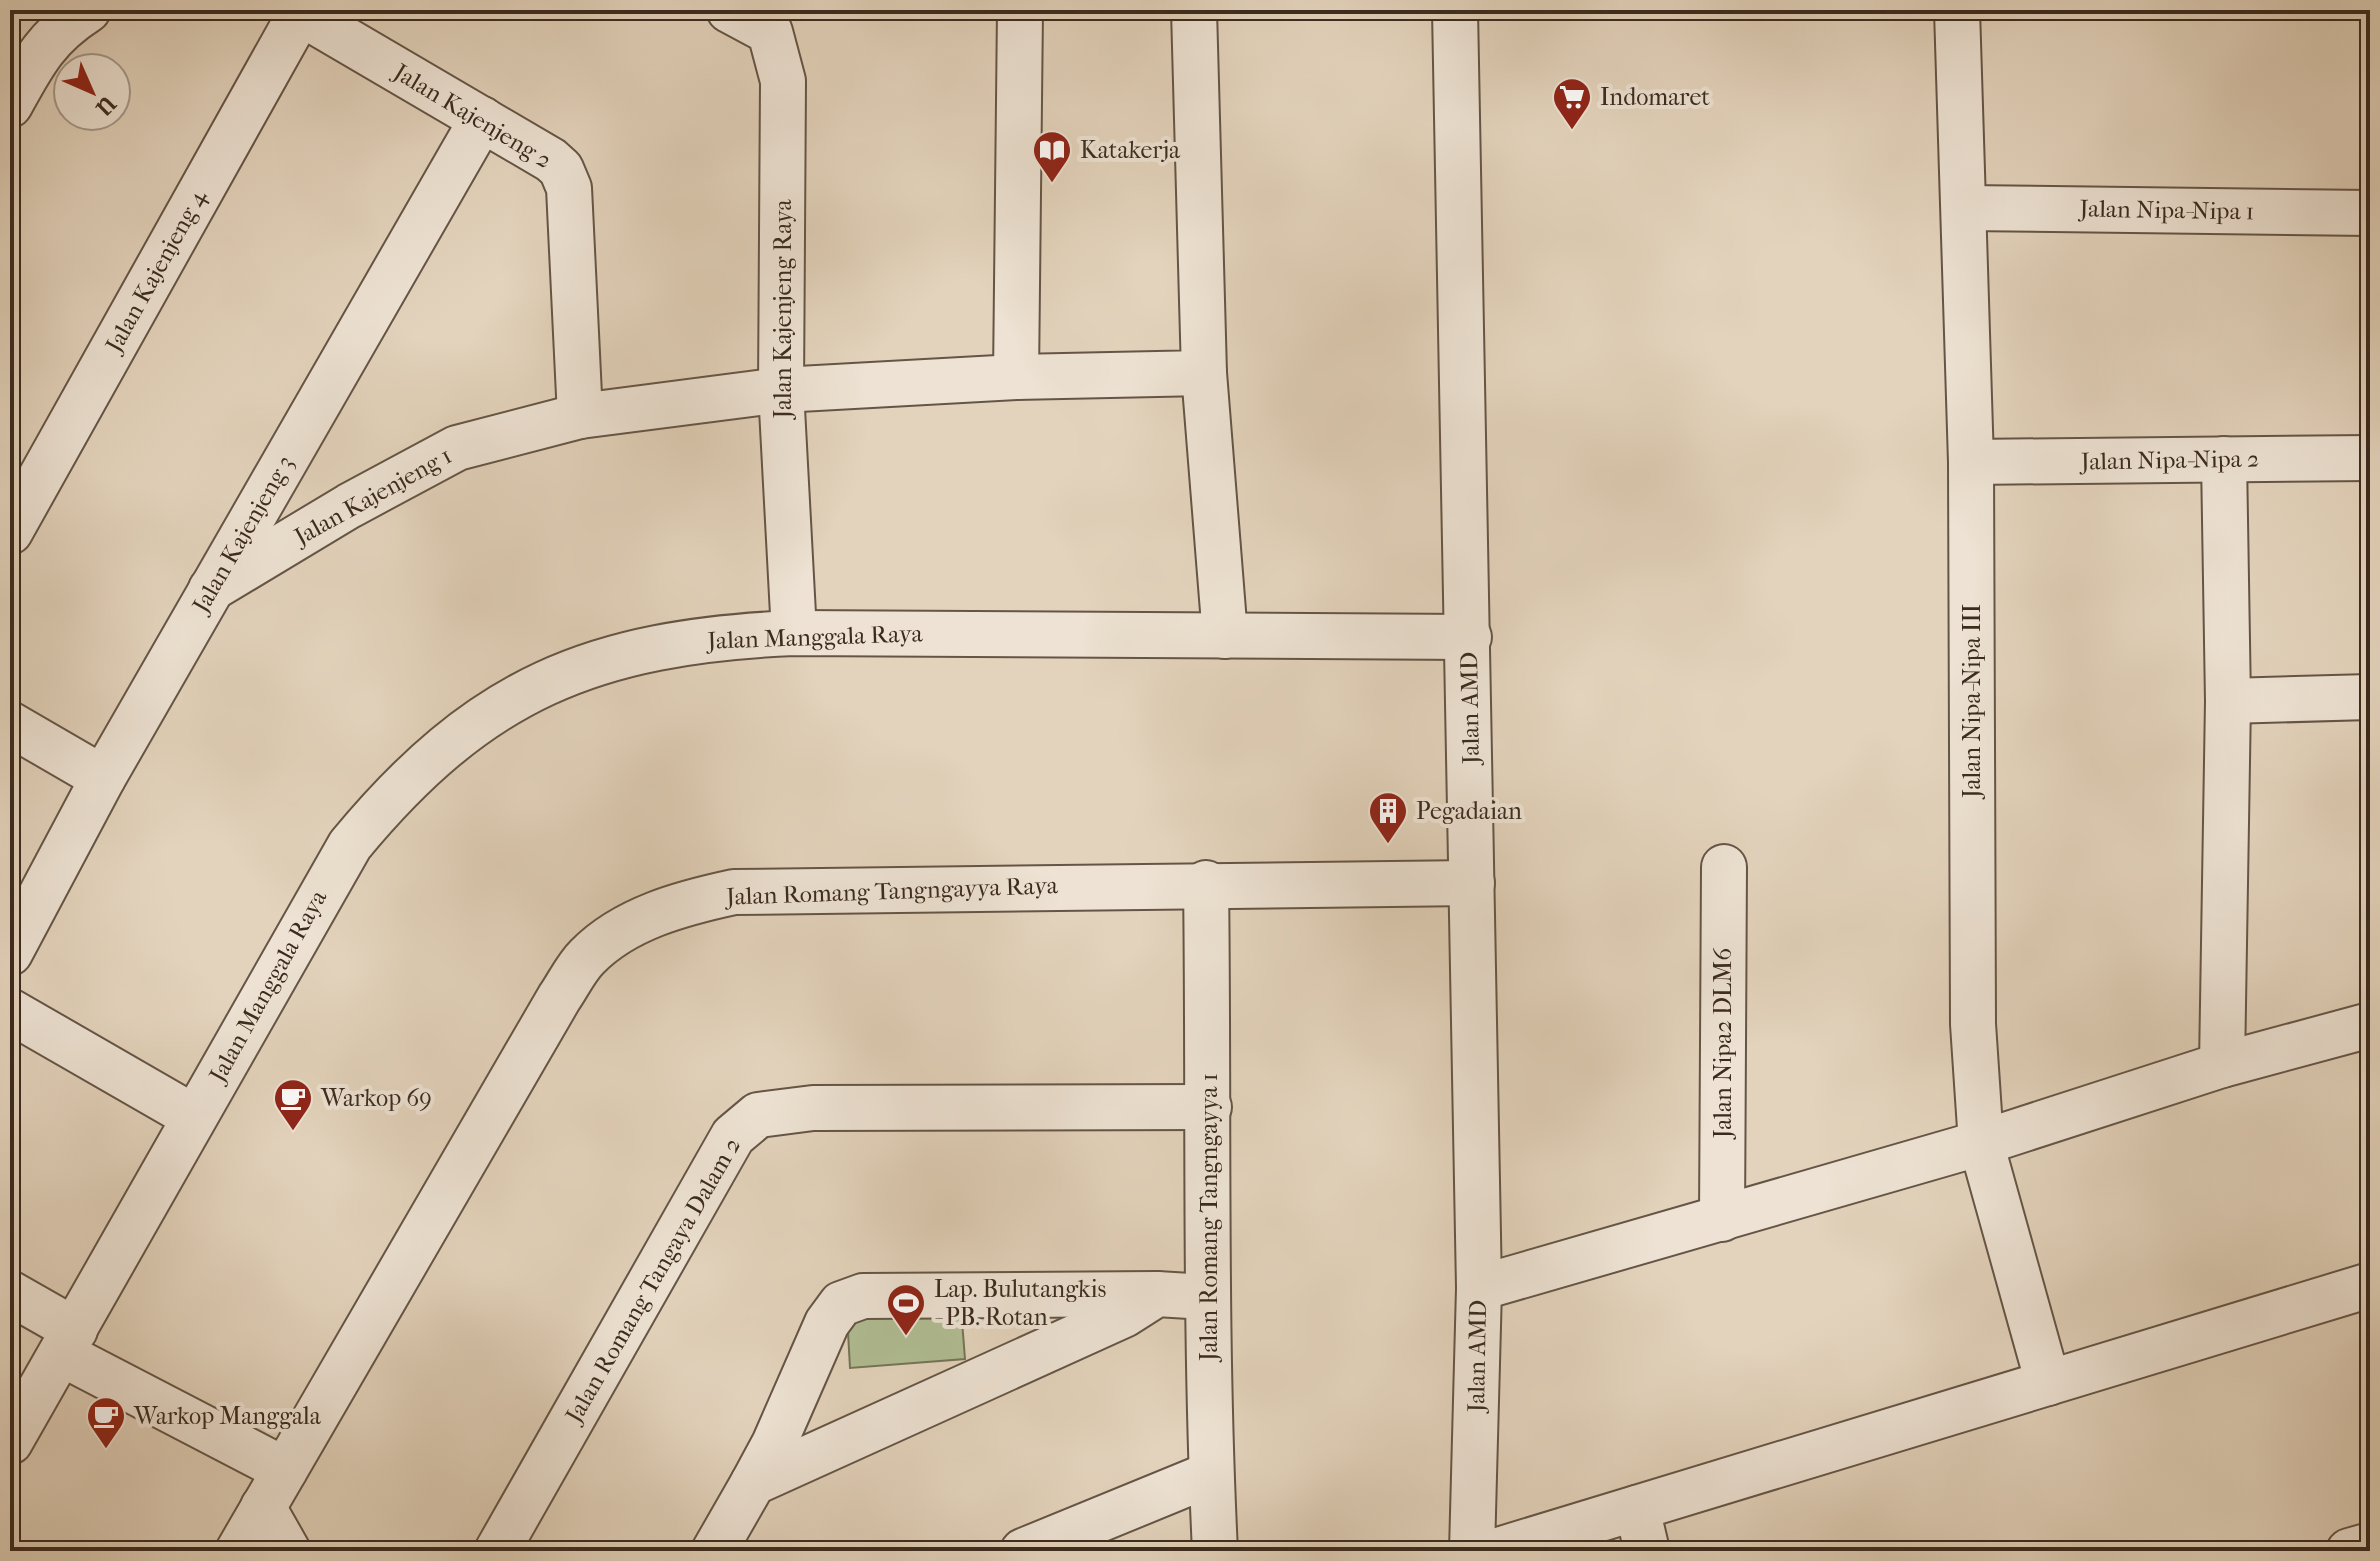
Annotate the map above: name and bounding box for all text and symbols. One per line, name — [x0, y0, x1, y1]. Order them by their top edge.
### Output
north arrow — [52, 52, 132, 132]
street label: Jalan Kajenjeng 2 — [387, 57, 557, 174]
supermarket icon: Indomaret — [1551, 76, 1593, 131]
place label: Indomaret — [1600, 83, 1710, 111]
text: U — [90, 89, 121, 121]
library icon: Katakerja — [1031, 129, 1073, 184]
place label: Katakerja — [1080, 136, 1181, 164]
street label: Jalan Kajenjeng 4 — [99, 184, 213, 359]
street label: Jalan Nipa-Nipa 1 — [2077, 194, 2255, 226]
street label: Jalan Kajenjeng Raya — [769, 199, 797, 420]
street label: Jalan Kajenjeng 1 — [288, 441, 457, 552]
street label: Jalan Nipa-Nipa 2 — [2079, 444, 2259, 476]
street label: Jalan Kajenjeng 3 — [186, 450, 299, 619]
street label: Jalan Nipa-Nipa III — [1958, 604, 1986, 800]
street label: Jalan Manggala Raya — [705, 619, 924, 655]
street label: Jalan AMD — [1455, 652, 1485, 766]
building icon: Pegadaian — [1367, 790, 1409, 845]
place label: Pegadaian — [1416, 797, 1522, 825]
street label: Jalan Romang Tangngayya Raya — [724, 871, 1059, 911]
street label: Jalan Manggala Raya — [203, 884, 333, 1089]
street label: Jalan Nipa2 DLM6 — [1709, 947, 1737, 1140]
street label: Jalan Romang Tangngayya 1 — [1195, 1073, 1223, 1363]
cafe icon: Warkop 69 — [272, 1077, 314, 1132]
place label: Warkop 69 — [320, 1084, 432, 1112]
street label: Jalan Romang Tangaya Dalam 2 — [559, 1132, 746, 1429]
place label: Lap. Bulutangkis - PB. Rotan — [934, 1275, 1106, 1331]
sports icon: Lap. Bulutangkis - PB. Rotan — [885, 1282, 927, 1337]
street label: Jalan AMD — [1462, 1300, 1492, 1414]
cafe icon: Warkop Manggala — [85, 1395, 127, 1450]
place label: Warkop Manggala — [133, 1402, 322, 1430]

